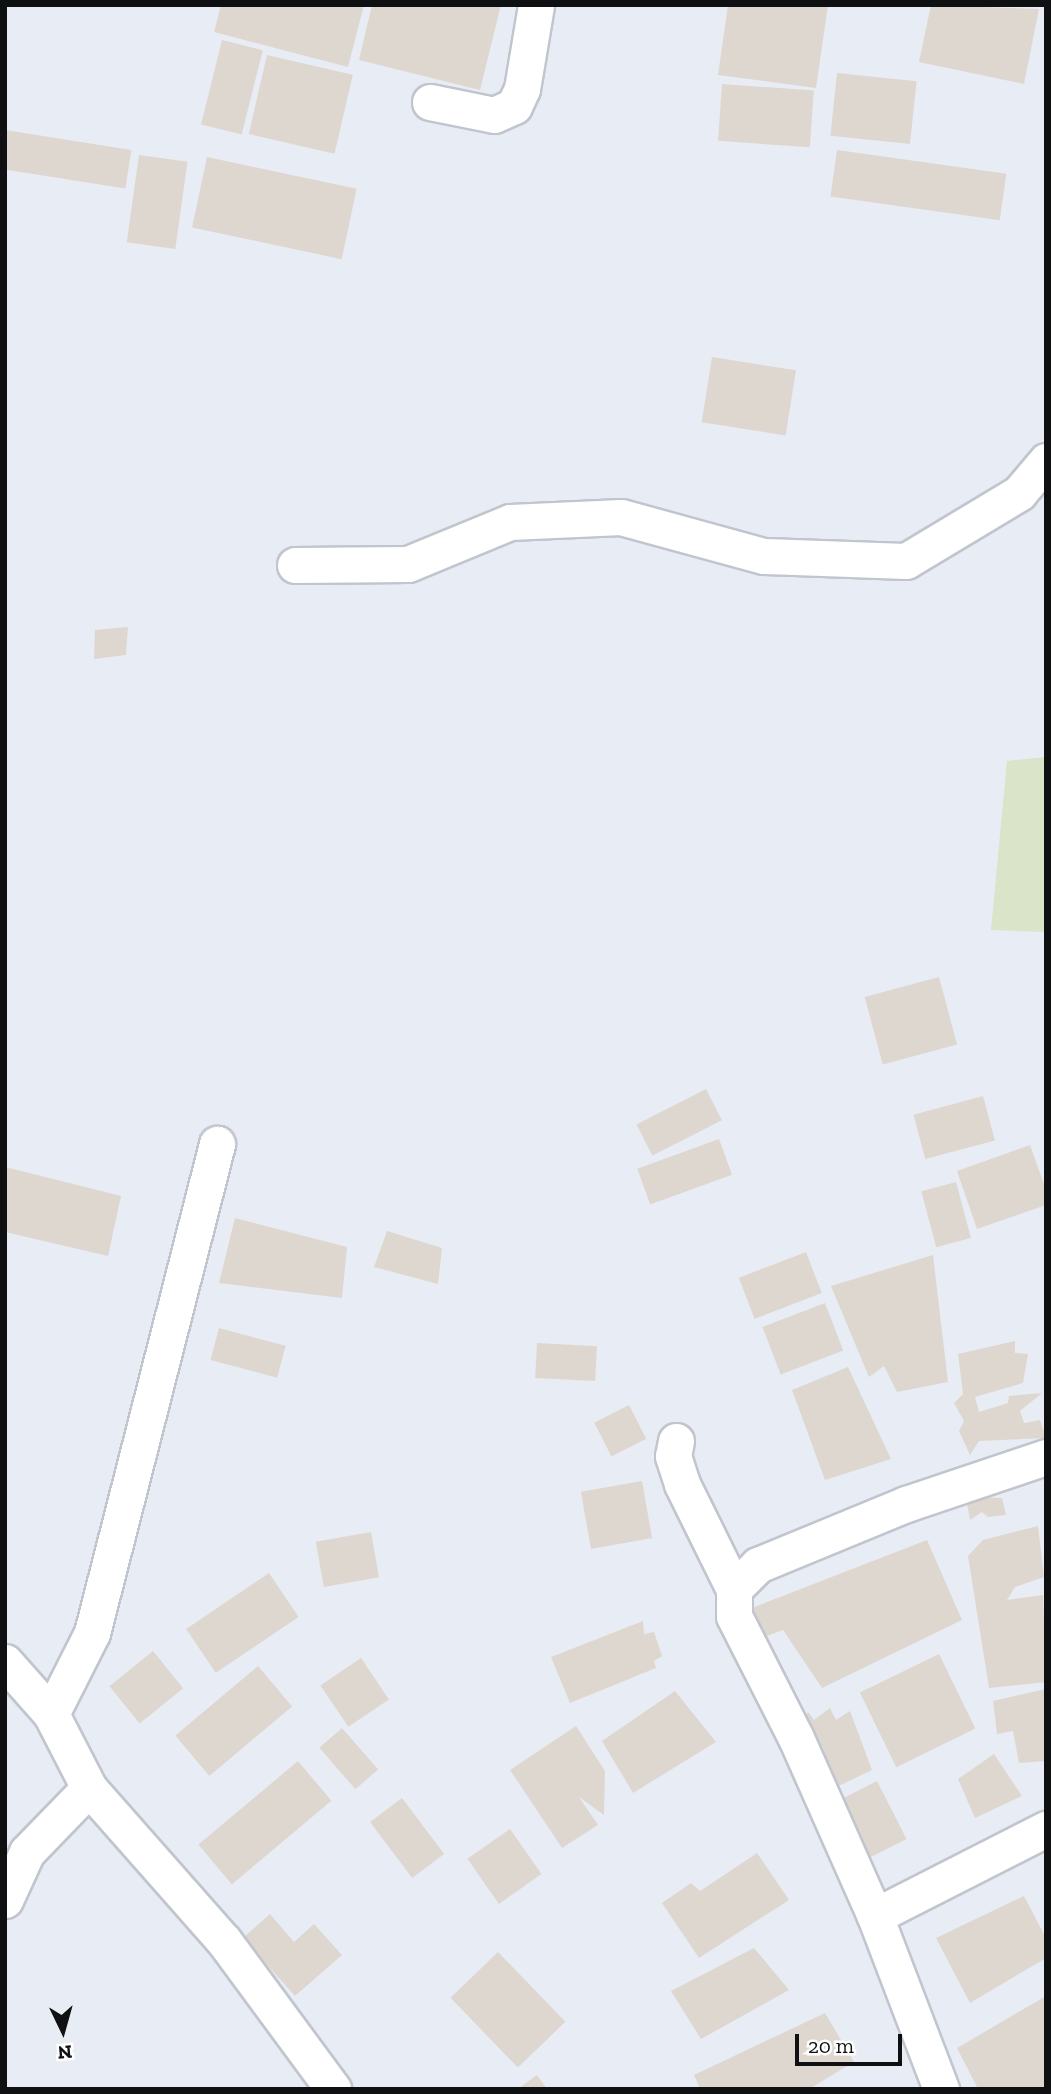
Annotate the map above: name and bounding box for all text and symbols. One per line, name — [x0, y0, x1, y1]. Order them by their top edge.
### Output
north arrow — [28, 1996, 98, 2066]
scale bar — [799, 2021, 906, 2064]
text: 20 m — [808, 2033, 854, 2058]
text: N — [57, 2040, 73, 2065]

